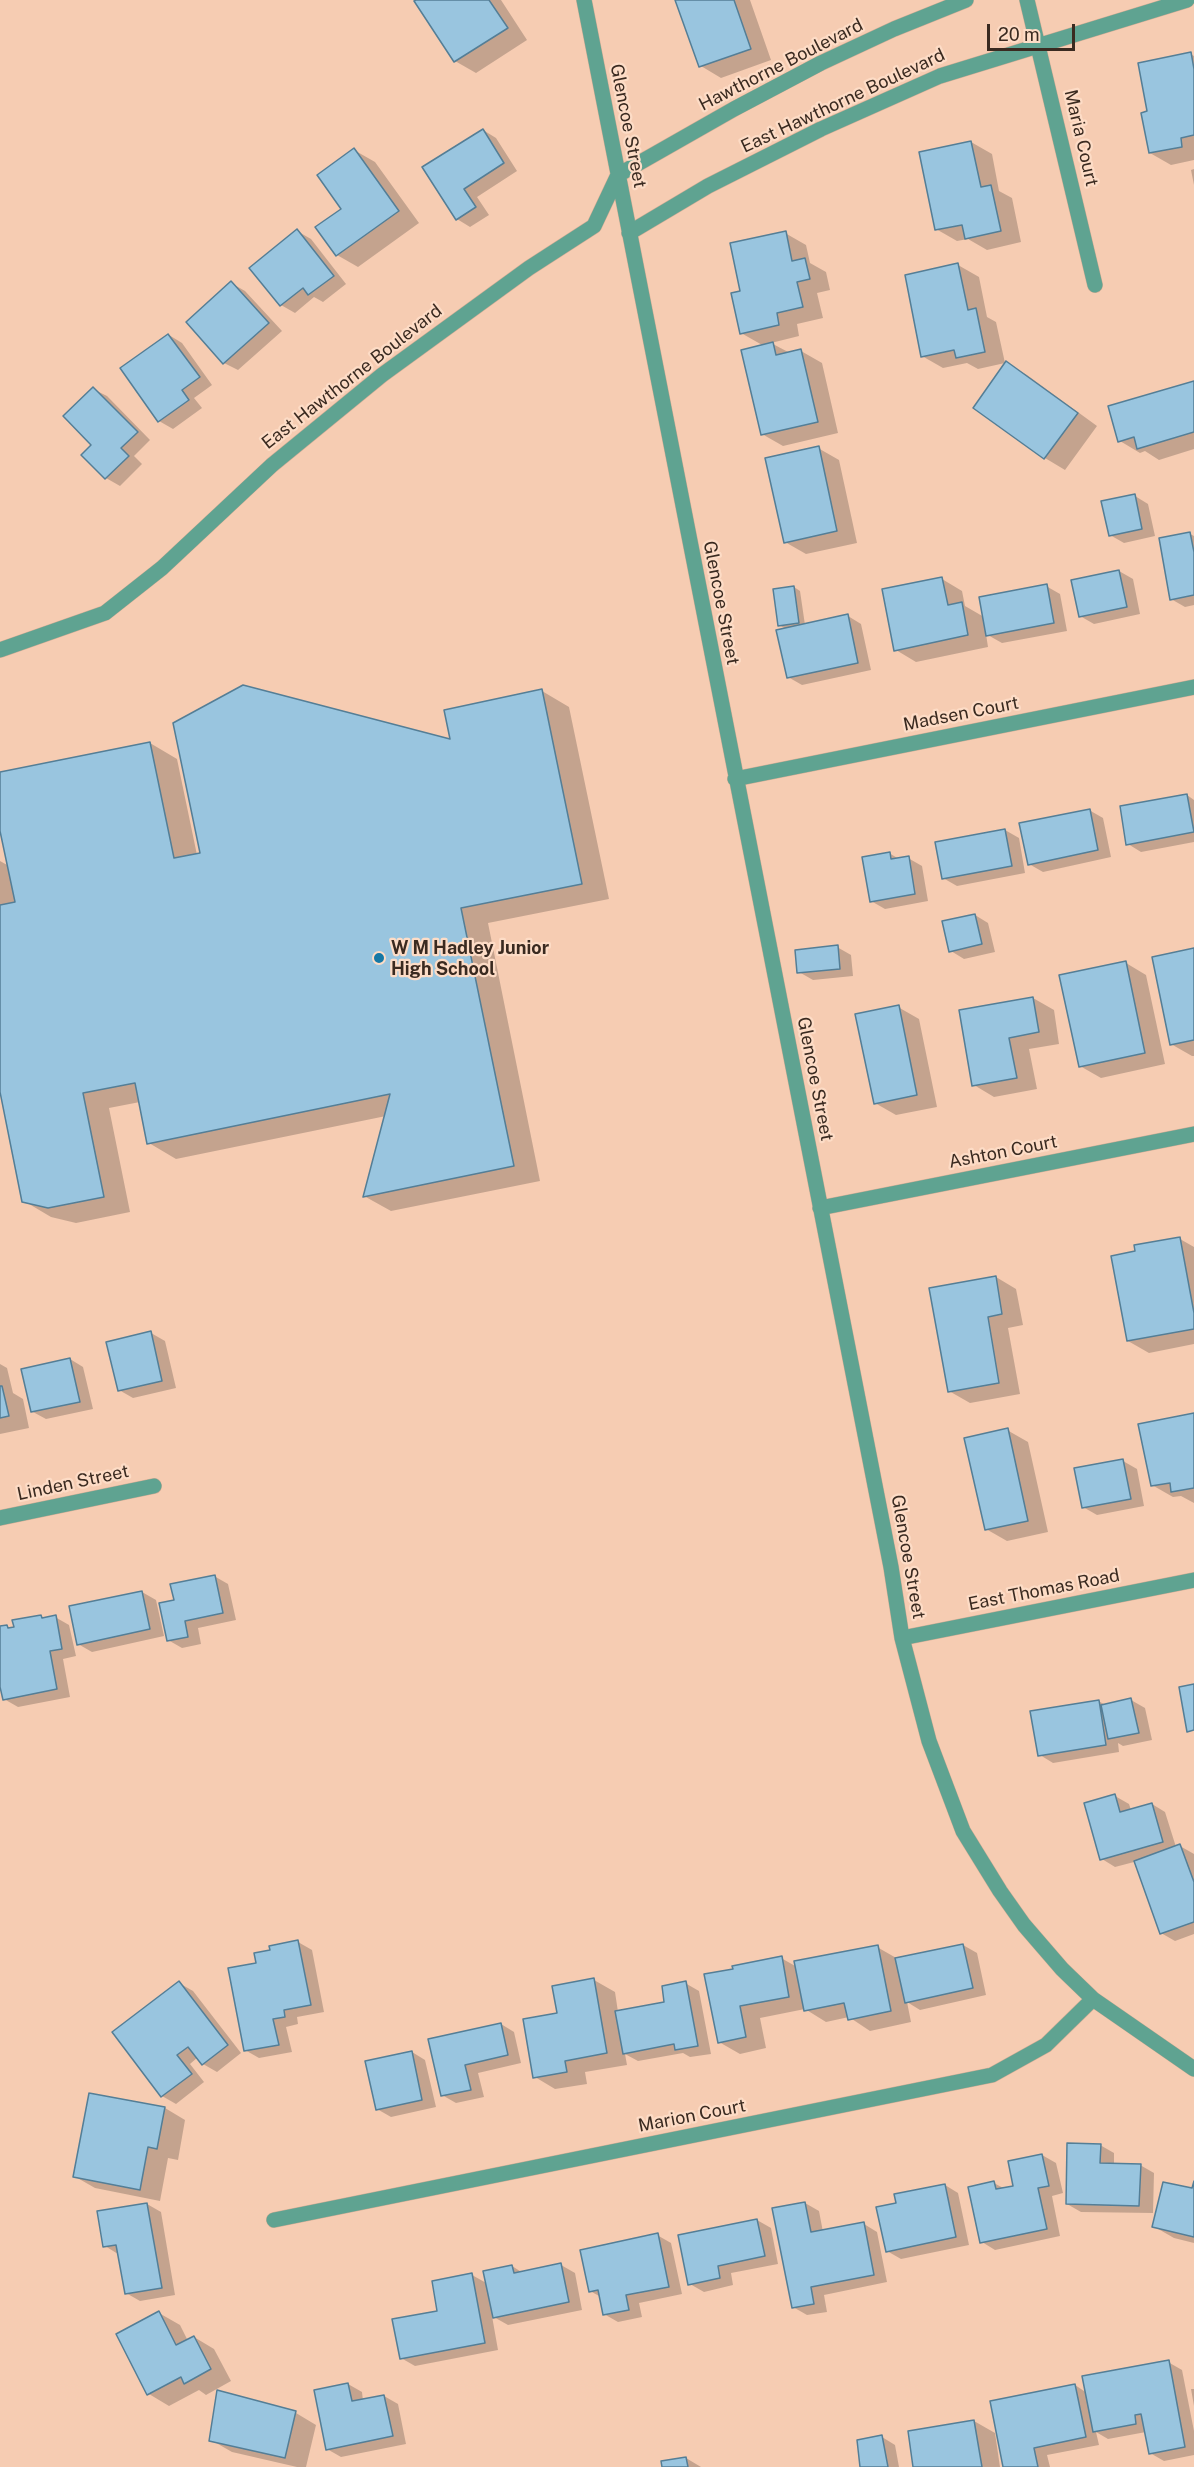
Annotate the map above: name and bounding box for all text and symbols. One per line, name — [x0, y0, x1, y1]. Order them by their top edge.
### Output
scale bar — [990, 12, 1078, 50]
street label: Hawthorne Boulevard — [695, 14, 867, 116]
text: 20 m — [998, 24, 1040, 45]
street label: East Hawthorne Boulevard — [738, 44, 948, 158]
street label: Glencoe Street — [605, 62, 651, 190]
street label: Maria Court — [1059, 88, 1103, 188]
street label: East Hawthorne Boulevard — [258, 300, 446, 454]
street label: Glencoe Street — [698, 539, 744, 667]
street label: Madsen Court — [901, 692, 1021, 736]
place label: W M Hadley Junior High School — [391, 937, 549, 980]
marker: W M Hadley Junior High School — [372, 951, 386, 965]
street label: Glencoe Street — [792, 1015, 838, 1143]
street label: Ashton Court — [947, 1131, 1059, 1173]
street label: Linden Street — [15, 1461, 131, 1505]
street label: Glencoe Street — [886, 1493, 930, 1621]
street label: East Thomas Road — [966, 1565, 1122, 1615]
street label: Marion Court — [636, 2095, 748, 2137]

